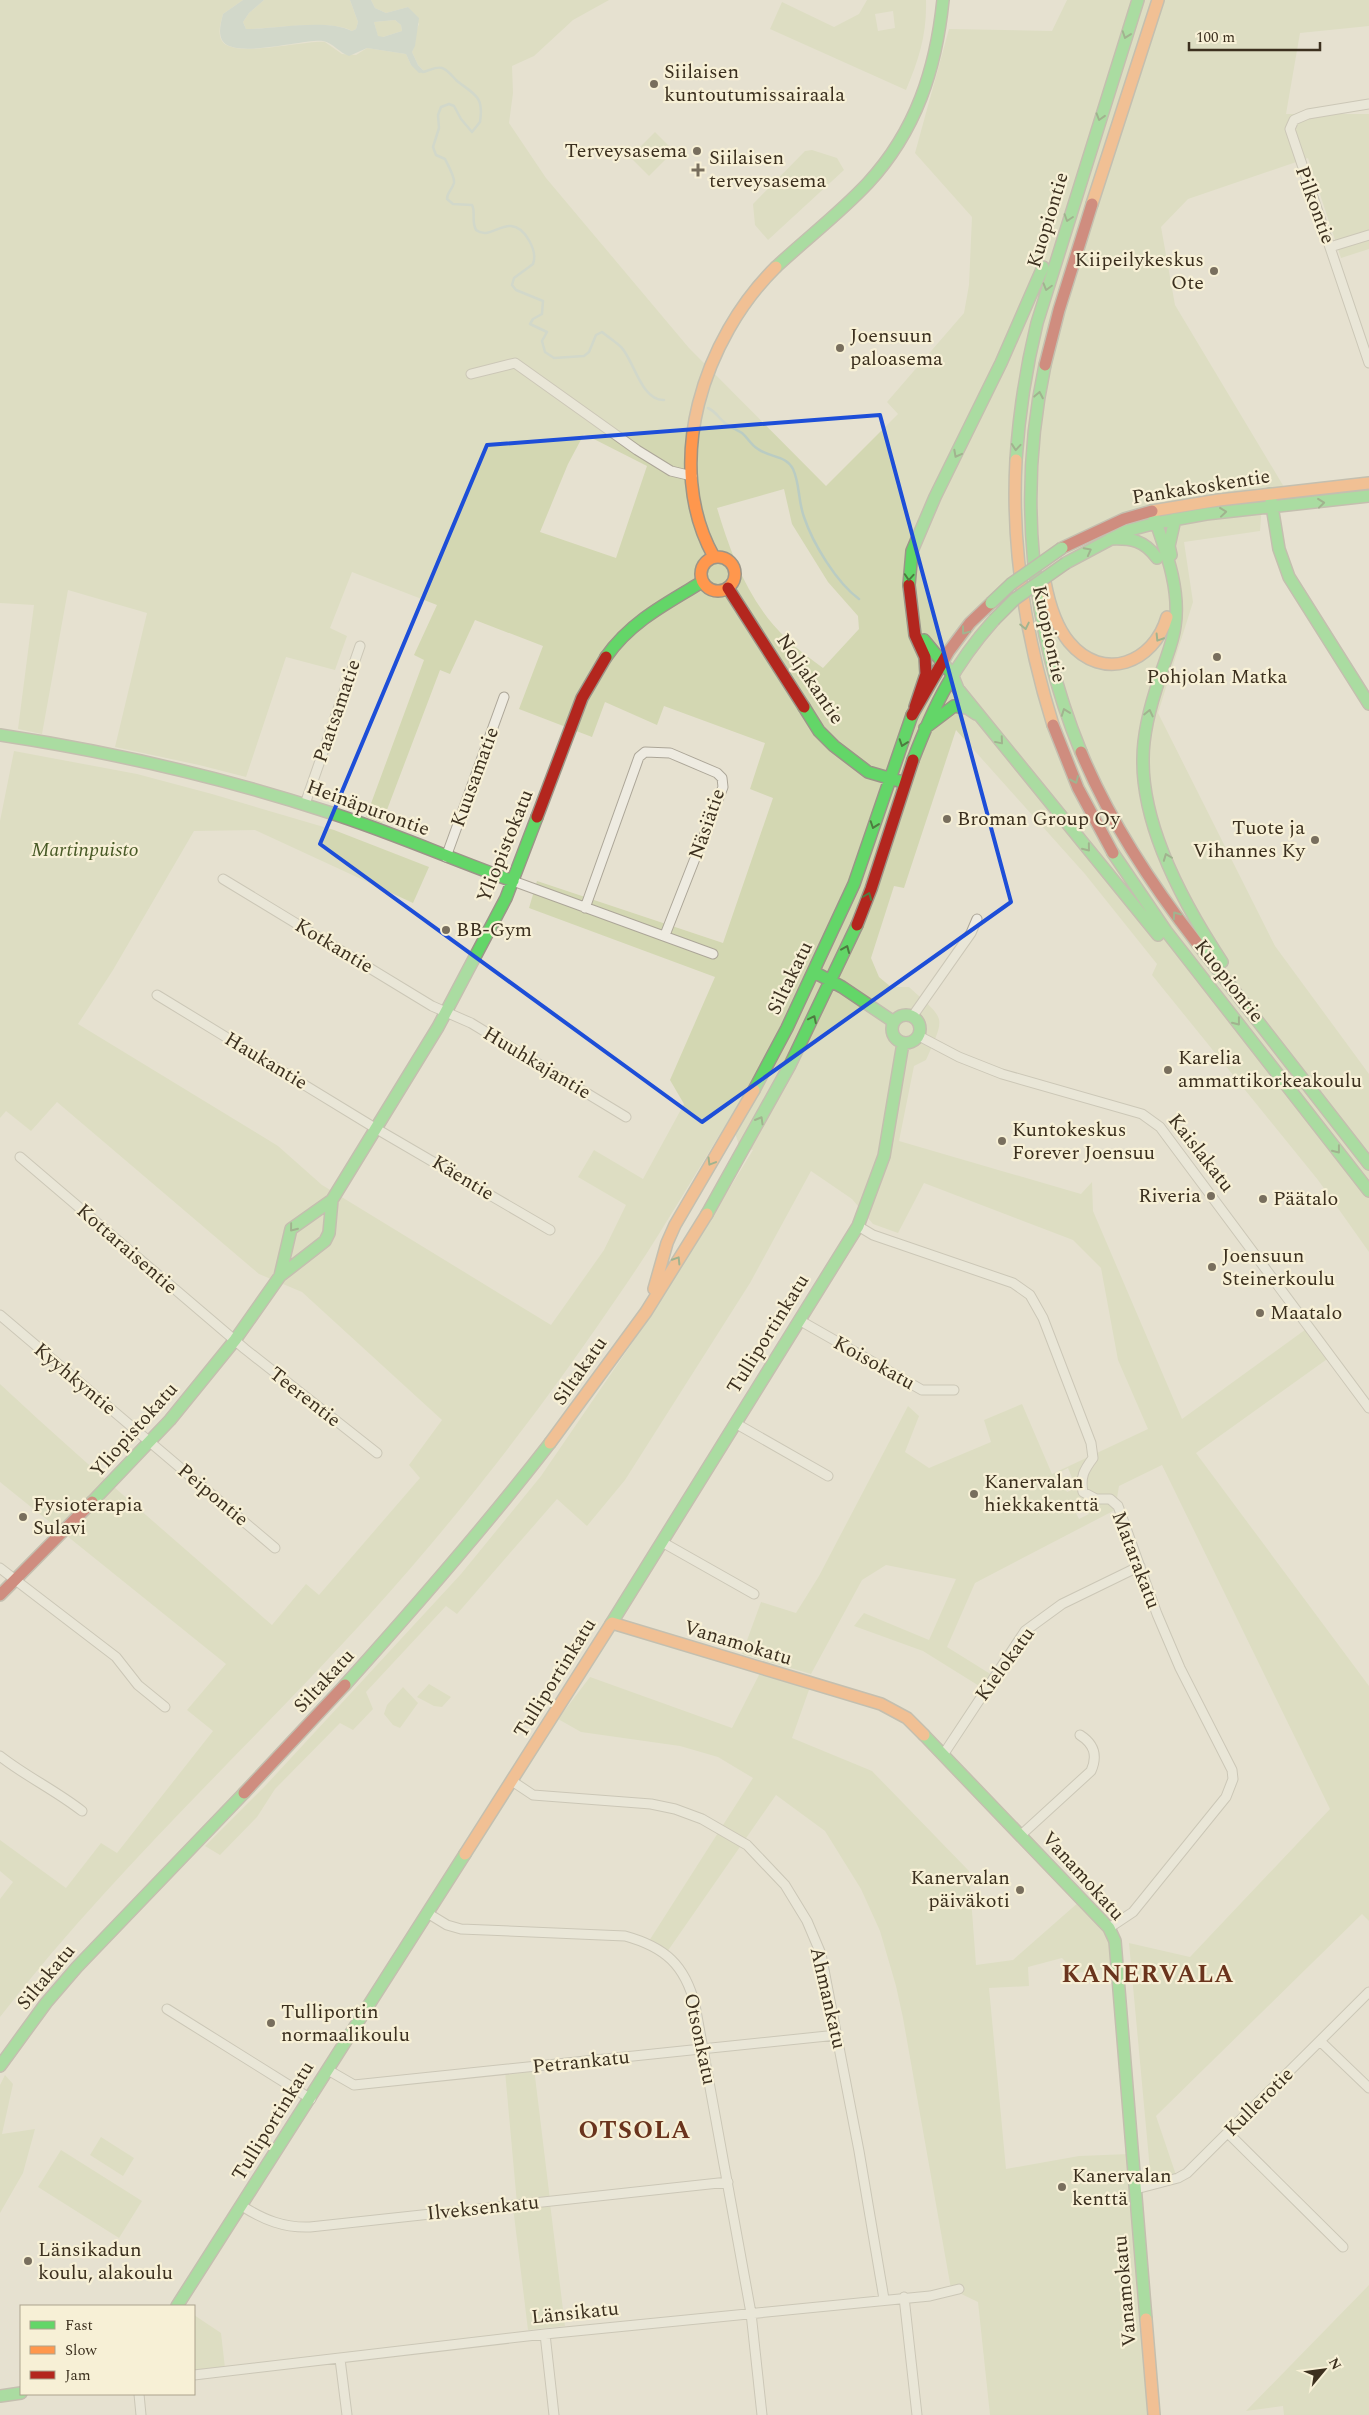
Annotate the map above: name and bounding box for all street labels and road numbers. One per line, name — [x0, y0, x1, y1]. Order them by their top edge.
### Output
street label: Pilkontie — [1287, 162, 1343, 248]
street label: Kuopiontie — [1019, 168, 1077, 272]
street label: Pankakoskentie — [1130, 461, 1272, 513]
street label: Kuopiontie — [1024, 583, 1074, 685]
street label: Noljakantie — [769, 628, 851, 730]
street label: Paatsamatie — [305, 655, 369, 767]
street label: Kuusamatie — [443, 723, 507, 831]
street label: Heinäpurontie — [302, 772, 434, 844]
street label: Näsiätie — [681, 784, 733, 864]
street label: Yliopistokatu — [469, 785, 541, 907]
street label: Kotkantie — [289, 911, 379, 981]
street label: Kuopiontie — [1187, 933, 1271, 1029]
street label: Siltakatu — [759, 936, 821, 1020]
street label: Huuhkajantie — [477, 1019, 597, 1107]
street label: Haukantie — [219, 1024, 313, 1098]
street label: Kaislakatu — [1160, 1107, 1242, 1199]
street label: Käentie — [426, 1148, 500, 1208]
street label: Kottaraisentie — [70, 1196, 184, 1302]
street label: Tulliportinkatu — [719, 1268, 817, 1400]
street label: Koisokatu — [828, 1328, 920, 1398]
street label: Siltakatu — [545, 1330, 615, 1412]
street label: Kyyhkyntie — [27, 1335, 123, 1423]
street label: Teerentie — [263, 1359, 347, 1435]
street label: Yliopistokatu — [83, 1375, 185, 1485]
street label: Peipontie — [171, 1456, 255, 1534]
street label: Matarakatu — [1104, 1507, 1168, 1613]
street label: Tulliportinkatu — [506, 1612, 604, 1744]
street label: Vanamokatu — [680, 1612, 796, 1674]
street label: Kielokatu — [968, 1620, 1042, 1708]
street label: Siltakatu — [286, 1642, 362, 1720]
street label: Vanamokatu — [1034, 1824, 1132, 1928]
street label: Siltakatu — [9, 1937, 83, 2017]
street label: Ahmankatu — [802, 1944, 854, 2052]
street label: Otsonkatu — [676, 1990, 724, 2088]
street label: Petrankatu — [531, 2042, 631, 2082]
street label: Tulliportinkatu — [224, 2055, 322, 2187]
street label: Kullerotie — [1217, 2060, 1301, 2144]
street label: Ilveksenkatu — [425, 2187, 541, 2229]
street label: Vanamokatu — [1105, 2234, 1145, 2348]
street label: Länsikatu — [530, 2293, 620, 2333]

